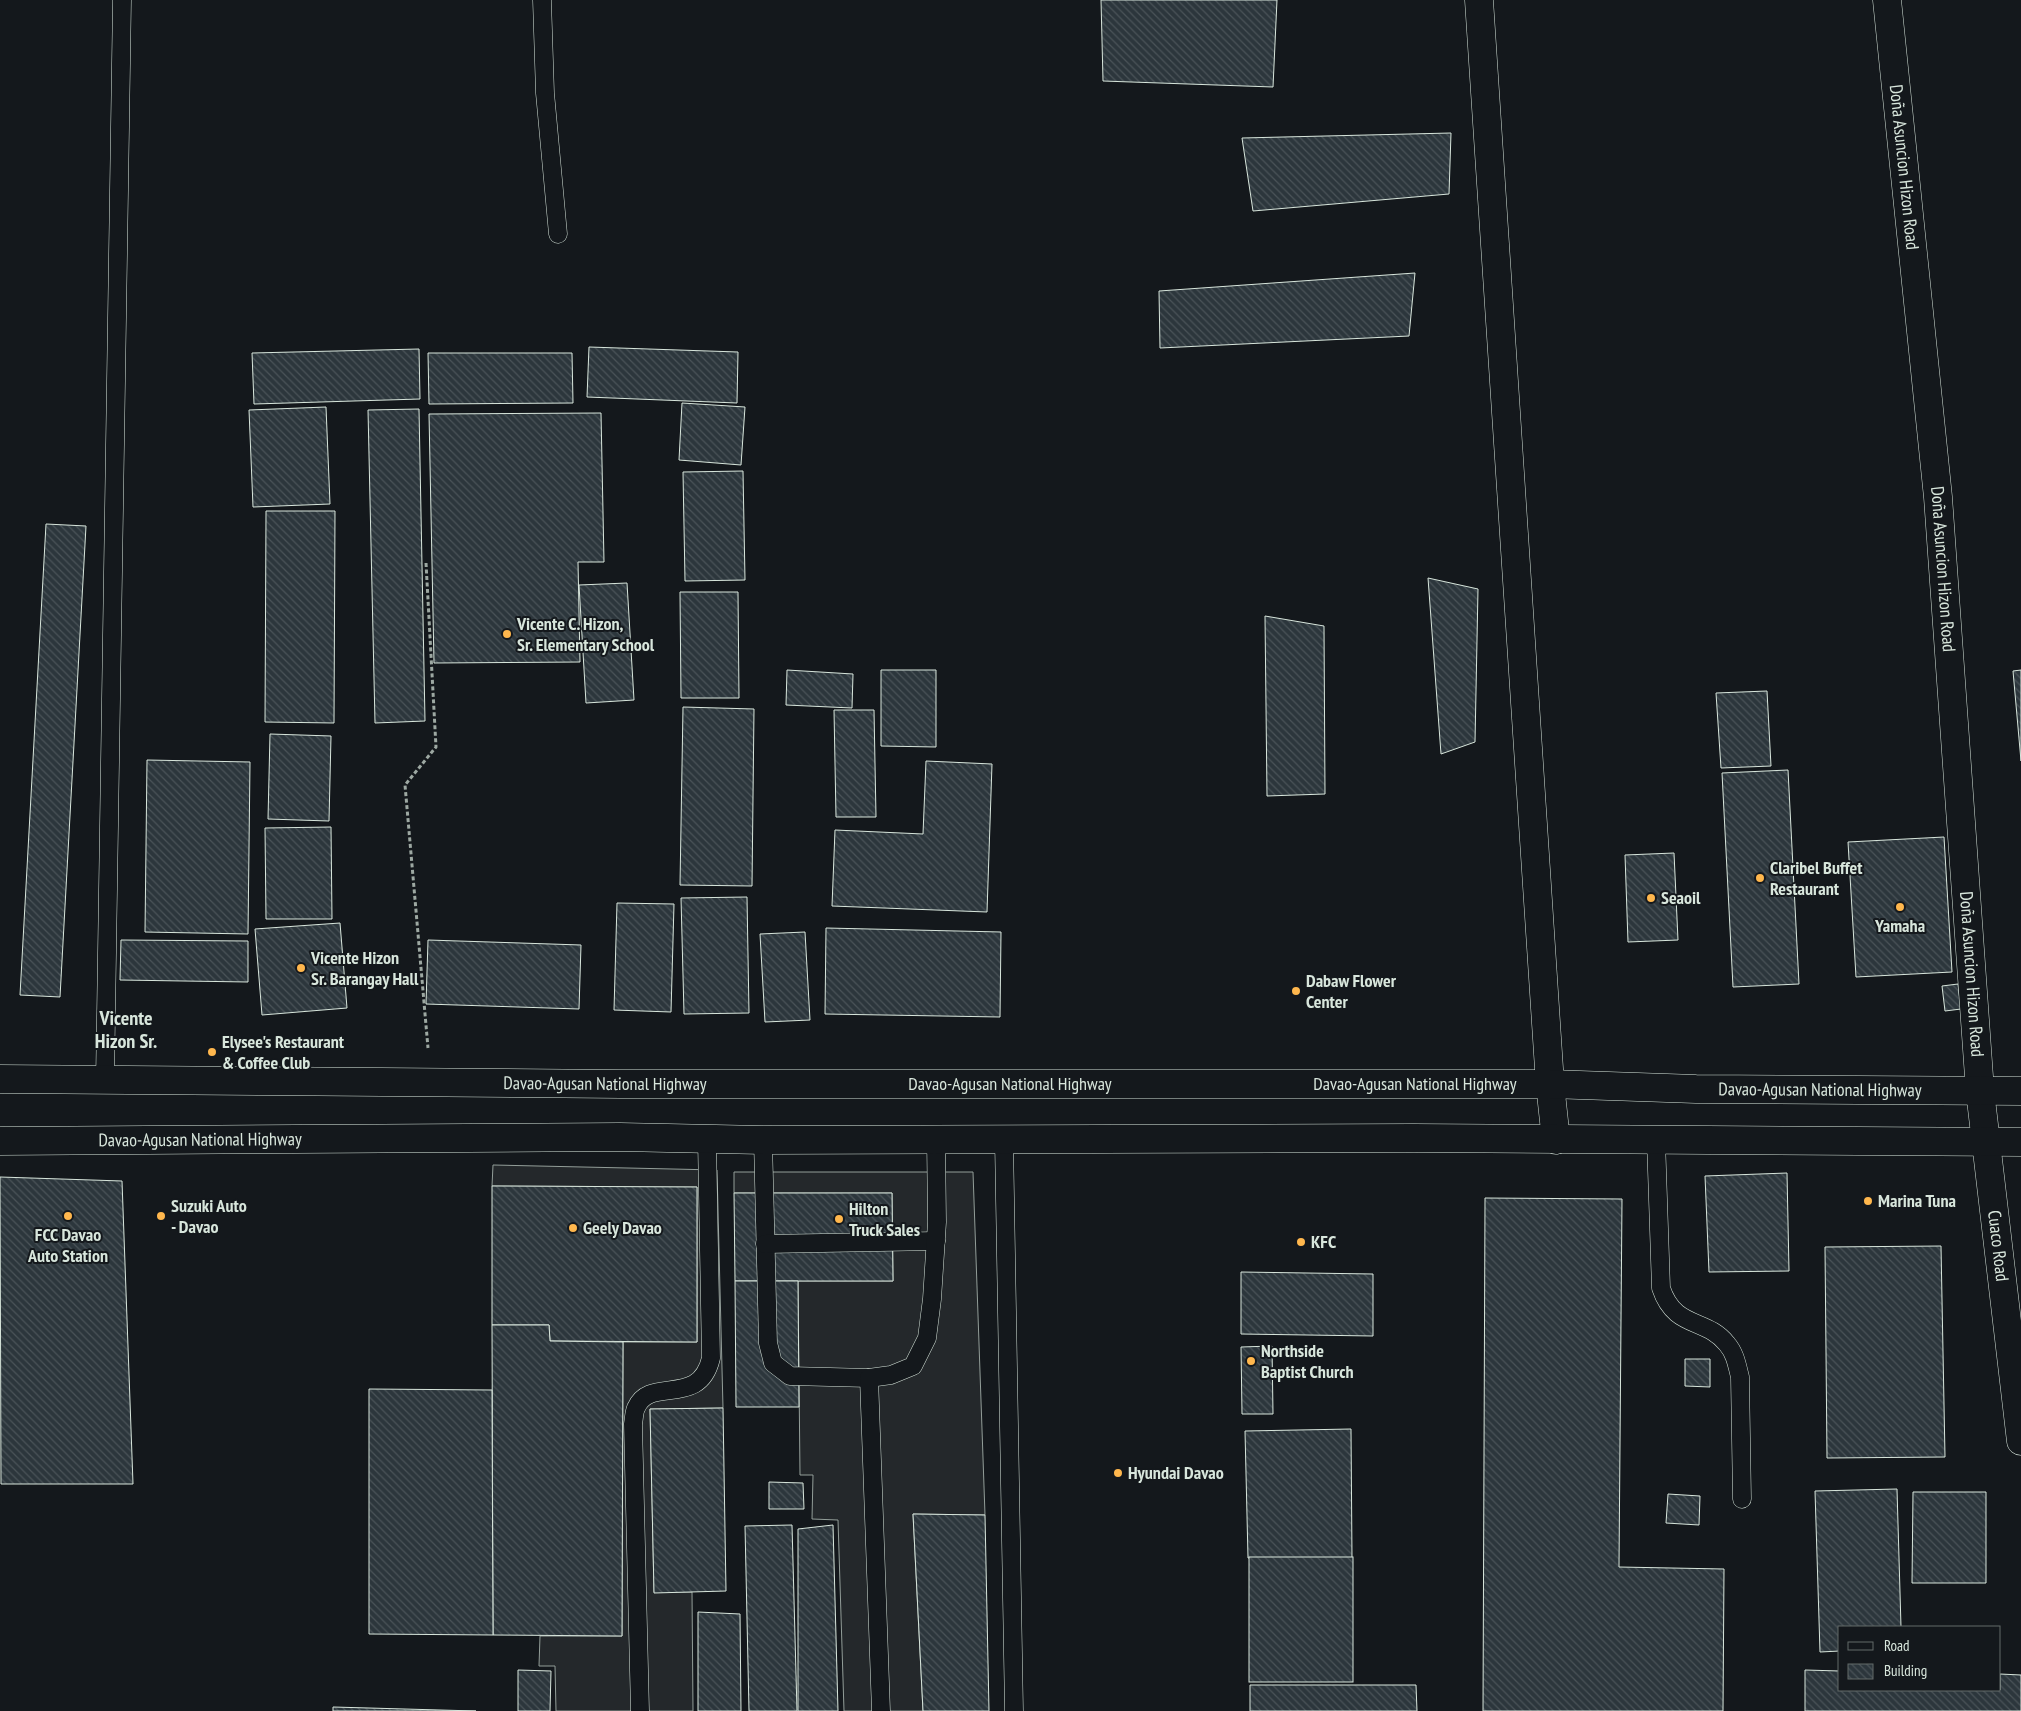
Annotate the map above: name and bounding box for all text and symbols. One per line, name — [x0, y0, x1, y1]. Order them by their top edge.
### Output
street label: Doña Asuncion Hizon Road — [1885, 83, 1925, 251]
street label: Doña Asuncion Hizon Road — [1926, 485, 1961, 653]
place label: Vicente C. Hizon, Sr. Elementary School — [516, 612, 655, 656]
marker: Vicente C. Hizon, Sr. Elementary School — [501, 628, 513, 640]
place label: Claribel Buffet Restaurant — [1770, 856, 1863, 900]
marker: Claribel Buffet Restaurant — [1754, 872, 1766, 884]
place label: Seaoil — [1661, 886, 1701, 909]
street label: Doña Asuncion Hizon Road — [1955, 891, 1990, 1058]
marker: Seaoil — [1645, 892, 1657, 904]
marker: Yamaha — [1894, 901, 1906, 913]
place label: Yamaha — [1874, 914, 1925, 937]
place label: Vicente Hizon Sr. Barangay Hall — [310, 946, 419, 990]
marker: Vicente Hizon Sr. Barangay Hall — [295, 962, 307, 974]
place label: Dabaw Flower Center — [1306, 969, 1397, 1013]
marker: Dabaw Flower Center — [1290, 985, 1302, 997]
district label: Vicente Hizon Sr. — [95, 1005, 157, 1054]
place label: Elysee's Restaurant & Coffee Club — [222, 1030, 345, 1074]
marker: Elysee's Restaurant & Coffee Club — [206, 1046, 218, 1058]
street label: Davao-Agusan National Highway — [503, 1071, 707, 1095]
street label: Davao-Agusan National Highway — [908, 1072, 1112, 1095]
street label: Davao-Agusan National Highway — [1313, 1072, 1517, 1095]
street label: Davao-Agusan National Highway — [1718, 1077, 1922, 1101]
street label: Davao-Agusan National Highway — [98, 1127, 302, 1151]
place label: Marina Tuna — [1878, 1189, 1956, 1212]
place label: Suzuki Auto - Davao — [171, 1194, 247, 1238]
marker: Marina Tuna — [1862, 1195, 1874, 1207]
place label: Hilton Truck Sales — [849, 1197, 920, 1241]
street label: Cuaco Road — [1983, 1209, 2014, 1283]
marker: FCC Davao Auto Station — [62, 1210, 74, 1222]
marker: Suzuki Auto - Davao — [155, 1210, 167, 1222]
marker: Hilton Truck Sales — [833, 1213, 845, 1225]
place label: Geely Davao — [583, 1216, 662, 1239]
marker: Geely Davao — [567, 1222, 579, 1234]
place label: FCC Davao Auto Station — [27, 1223, 108, 1267]
place label: KFC — [1311, 1230, 1336, 1253]
marker: KFC — [1295, 1236, 1307, 1248]
place label: Northside Baptist Church — [1261, 1339, 1354, 1383]
marker: Northside Baptist Church — [1245, 1355, 1257, 1367]
place label: Hyundai Davao — [1128, 1461, 1224, 1484]
marker: Hyundai Davao — [1112, 1467, 1124, 1479]
legend — [1838, 1626, 2001, 1691]
text: Road — [1884, 1636, 1910, 1655]
text: Building — [1884, 1661, 1927, 1680]

